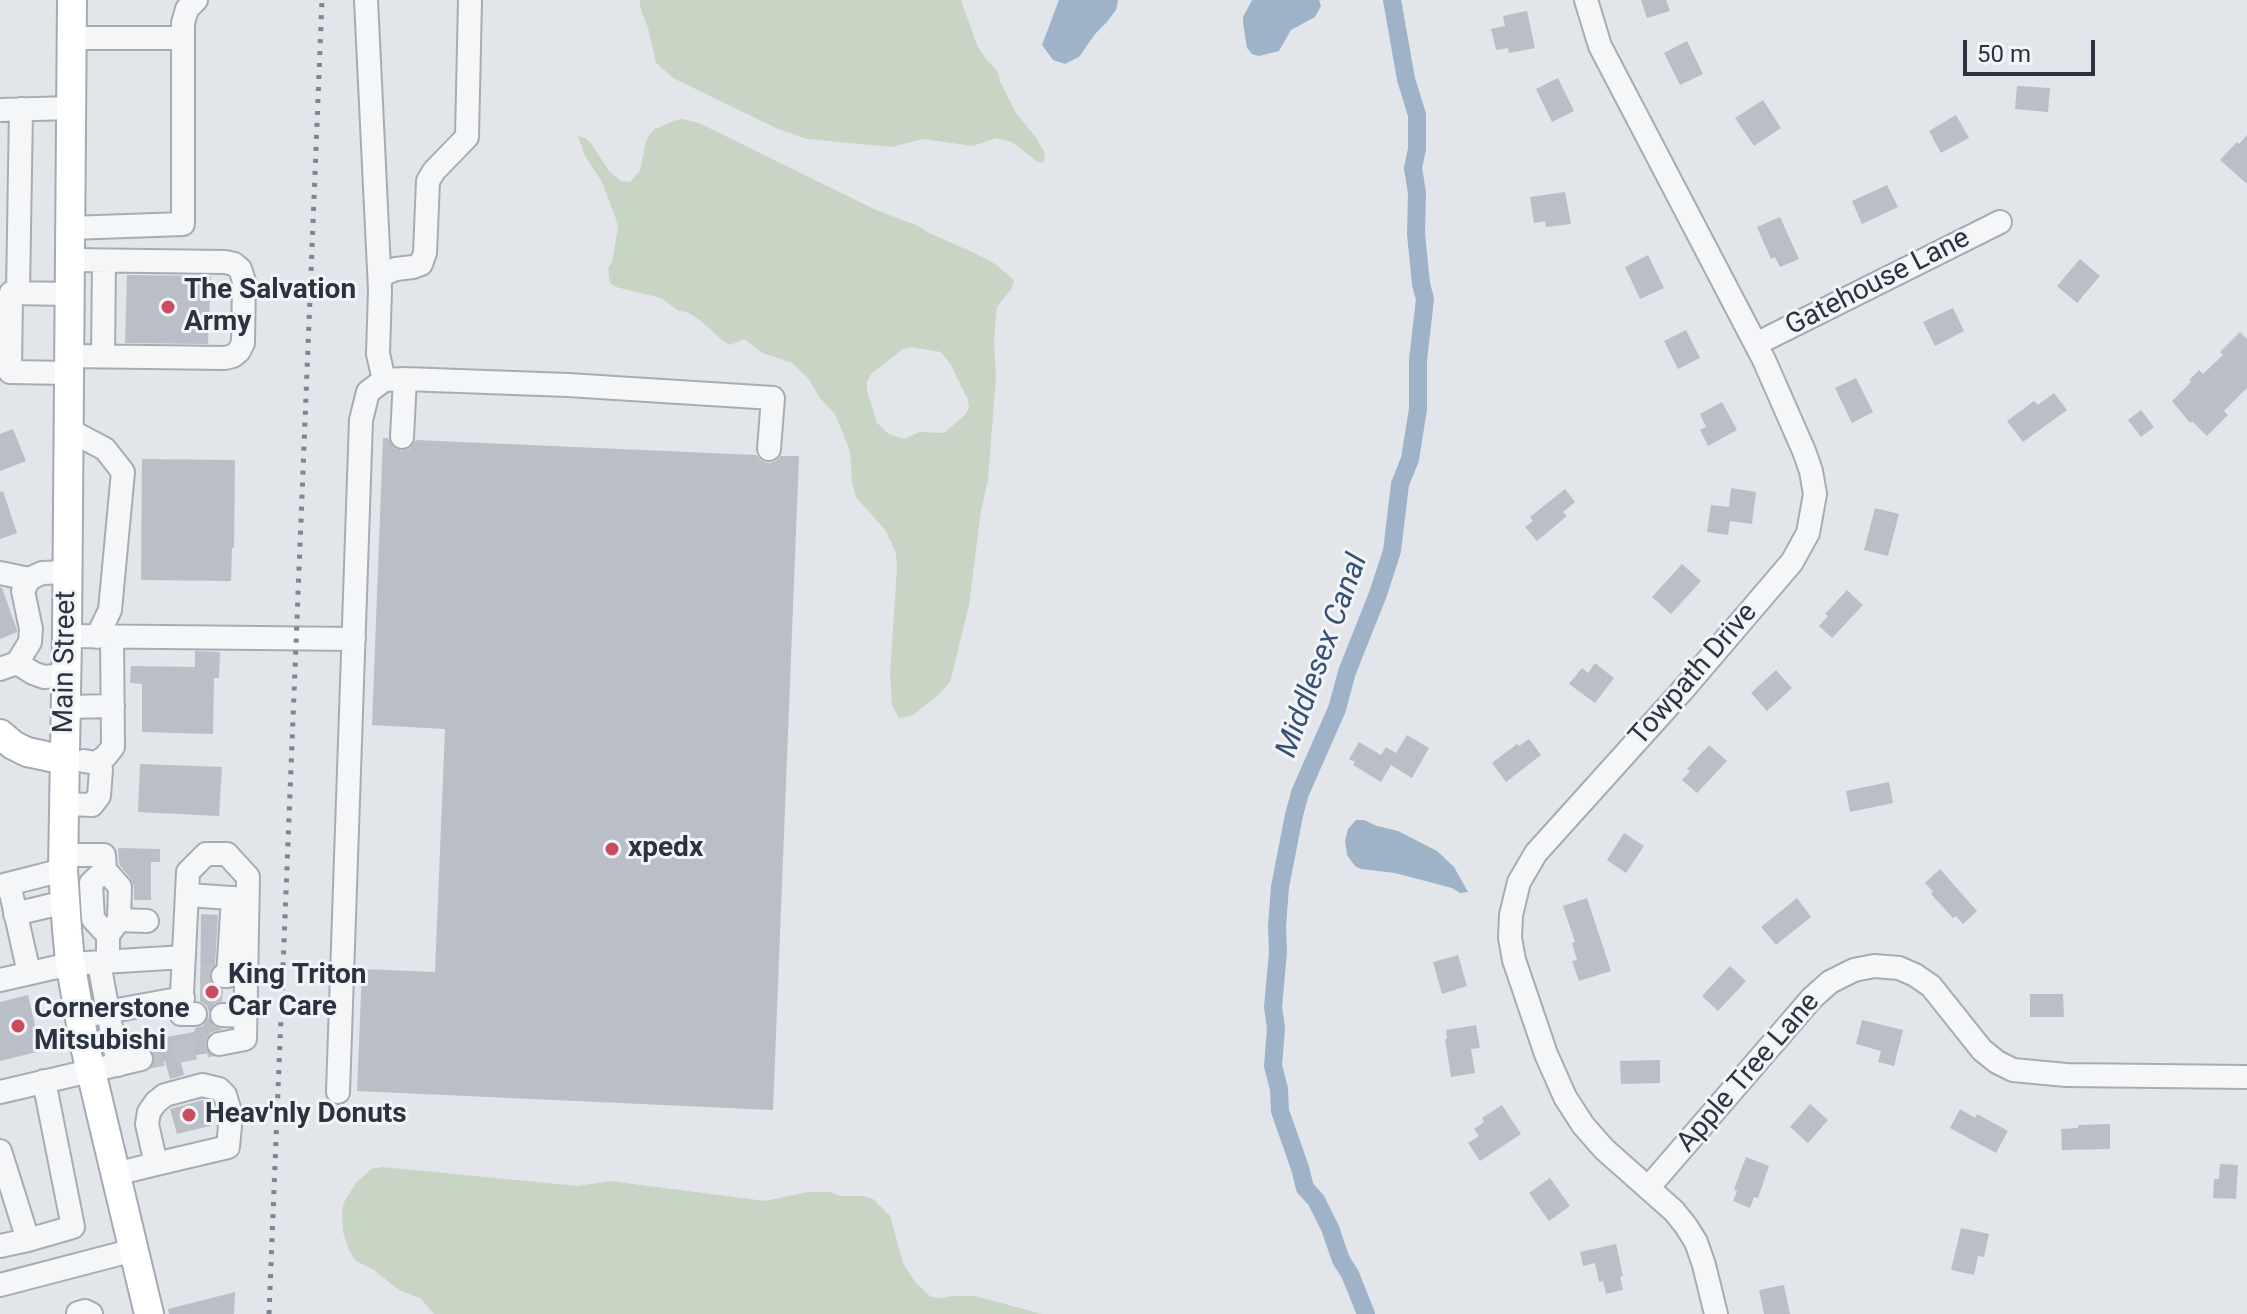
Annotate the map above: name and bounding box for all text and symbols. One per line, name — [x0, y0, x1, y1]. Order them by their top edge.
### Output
scale bar — [1967, 24, 2099, 74]
text: 50 m — [1977, 40, 2031, 68]
street label: Gatehouse Lane — [1780, 222, 1976, 344]
place label: The Salvation Army — [184, 274, 356, 340]
marker: The Salvation Army — [159, 298, 177, 316]
water label: Middlesex Canal — [1270, 549, 1376, 763]
street label: Main Street — [48, 590, 84, 734]
street label: Towpath Drive — [1623, 597, 1765, 753]
place label: xpedx — [628, 832, 703, 866]
marker: xpedx — [603, 840, 621, 858]
place label: King Triton Car Care — [228, 959, 367, 1025]
marker: King Triton Car Care — [203, 983, 221, 1001]
street label: Apple Tree Lane — [1671, 986, 1827, 1160]
place label: Cornerstone Mitsubishi — [34, 993, 190, 1059]
marker: Cornerstone Mitsubishi — [9, 1017, 27, 1035]
place label: Heav'nly Donuts — [205, 1098, 407, 1132]
marker: Heav'nly Donuts — [180, 1106, 198, 1124]

